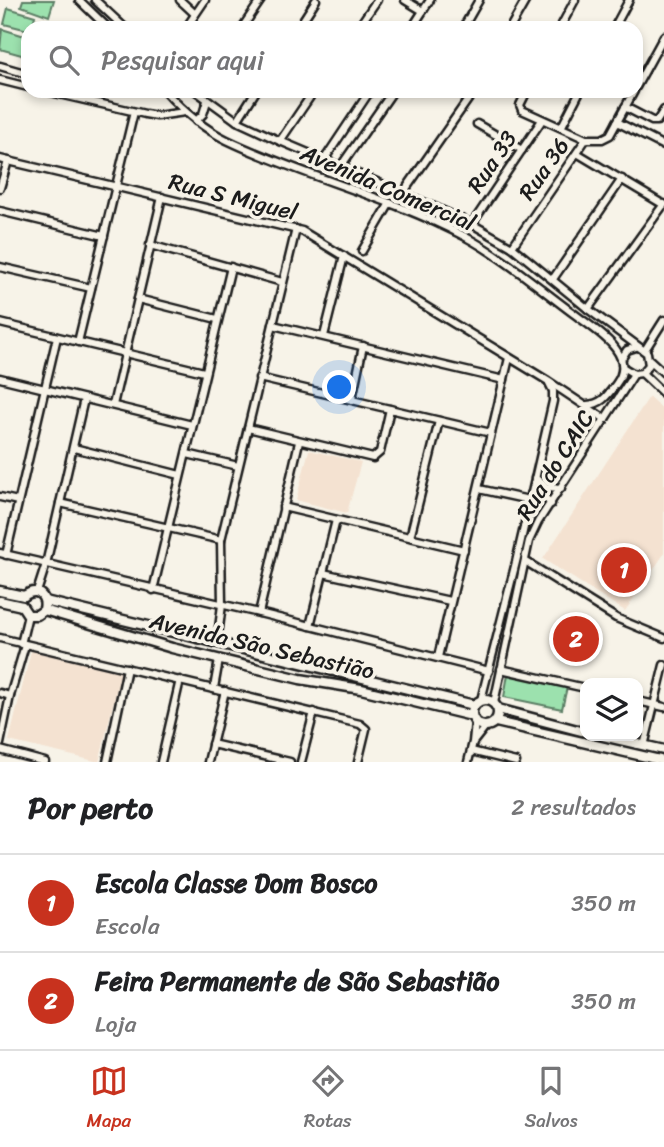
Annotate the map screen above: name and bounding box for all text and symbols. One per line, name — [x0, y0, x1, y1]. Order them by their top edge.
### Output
search box — [21, 21, 643, 98]
text: Pesquisar aqui — [101, 37, 264, 83]
icon: search — [45, 41, 83, 79]
street label: Rua 33 — [456, 122, 529, 202]
street label: Rua 36 — [507, 129, 581, 209]
street label: Avenida Comercial — [293, 132, 482, 244]
street label: Rua S Miguel — [164, 161, 302, 233]
your location — [322, 370, 356, 404]
street label: Rua do CAIC — [505, 401, 605, 529]
pin: 1 — [601, 544, 647, 596]
street label: Avenida São Sebastião — [145, 600, 379, 692]
pin: 2 — [553, 613, 599, 665]
map controls — [580, 678, 643, 741]
button: layers — [580, 678, 643, 741]
text: Por perto — [28, 781, 153, 835]
text: 2 resultados — [511, 787, 636, 828]
text: Escola Classe Dom Bosco — [95, 860, 377, 906]
text: 1 — [46, 883, 56, 924]
text: 350 m — [571, 883, 636, 924]
text: Escola — [95, 906, 160, 947]
text: Feira Permanente de São Sebastião — [95, 958, 499, 1004]
text: 2 — [44, 981, 58, 1022]
text: 350 m — [571, 981, 636, 1022]
text: Loja — [95, 1004, 136, 1045]
tab: Mapa — [86, 1062, 131, 1137]
tab: Rotas — [304, 1062, 352, 1137]
tab: Salvos — [524, 1062, 578, 1137]

